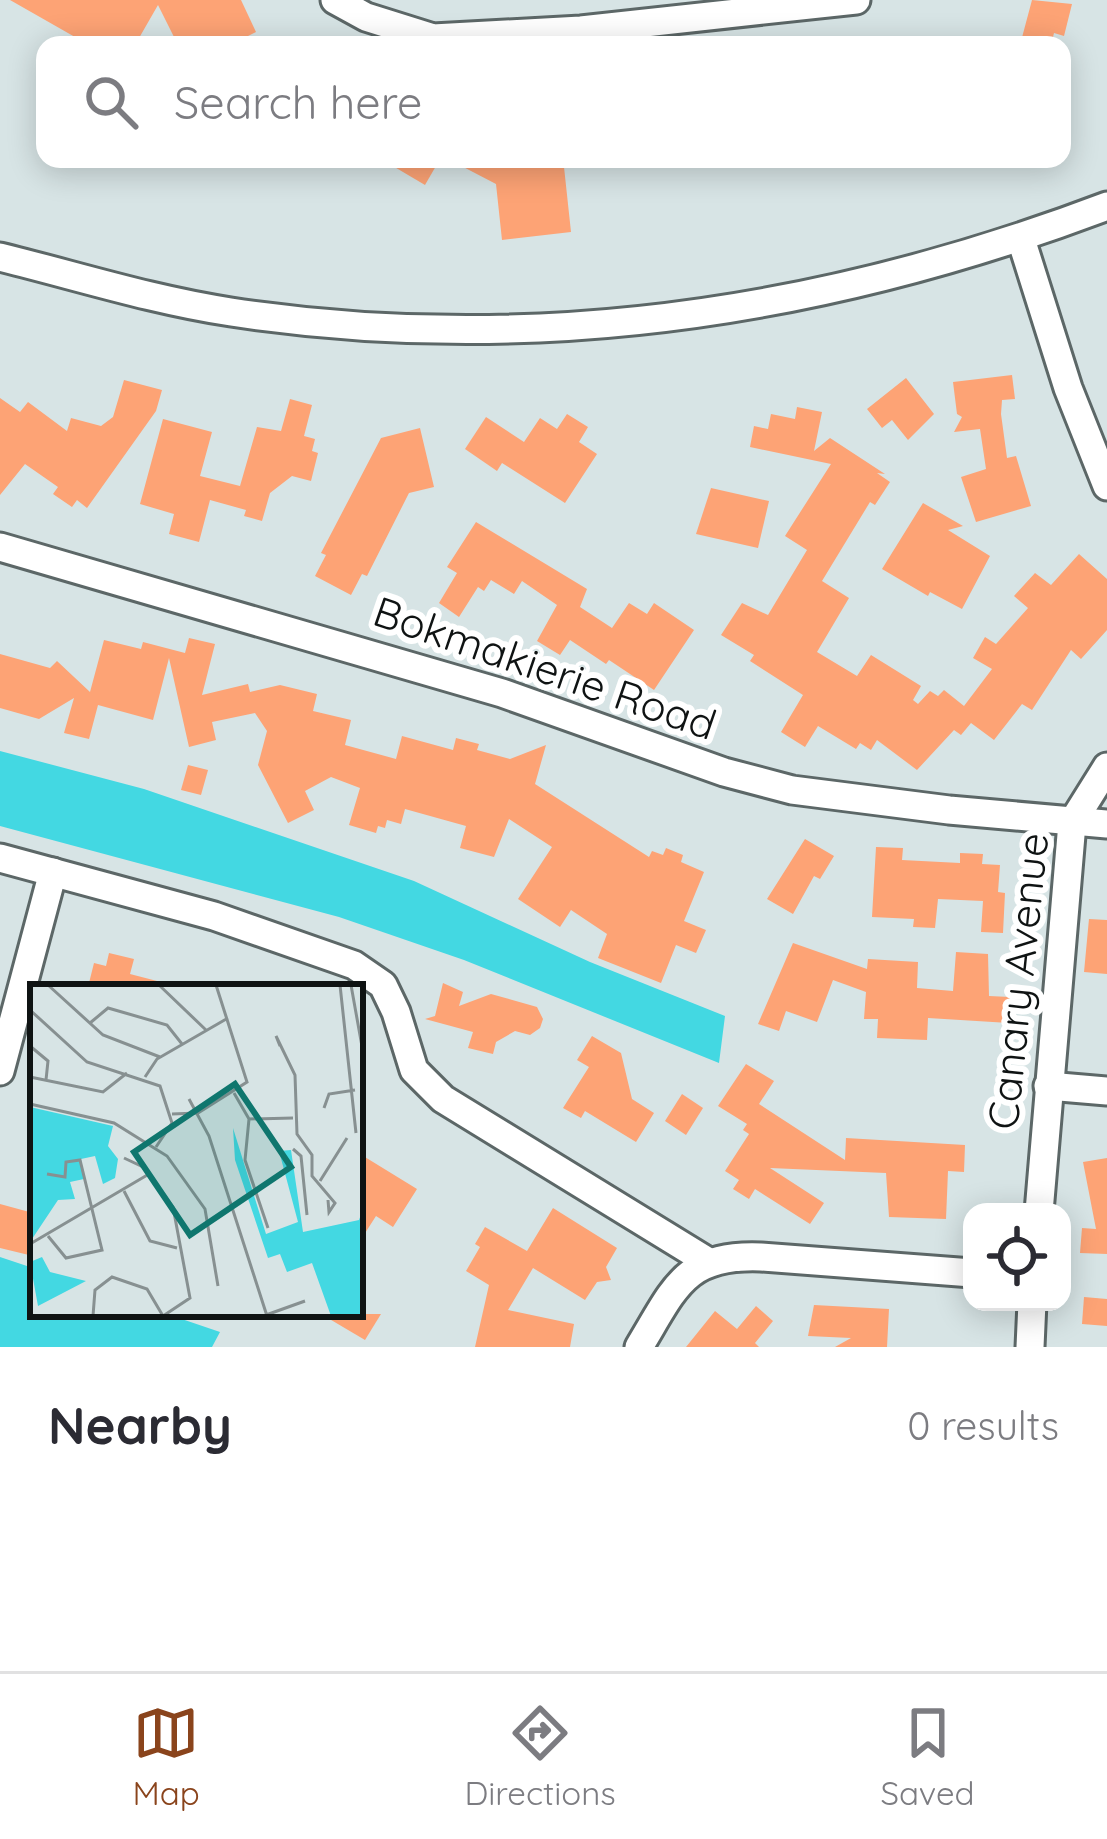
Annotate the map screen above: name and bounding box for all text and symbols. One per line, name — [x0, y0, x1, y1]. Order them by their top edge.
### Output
search box — [36, 36, 1071, 168]
icon: search — [78, 69, 144, 135]
text: Search here — [174, 74, 422, 130]
street label: Bokmakierie Road — [367, 584, 723, 751]
street label: Canary Avenue — [976, 830, 1059, 1132]
inset map — [30, 984, 363, 1317]
map controls — [963, 1203, 1071, 1311]
button: locate — [963, 1203, 1071, 1311]
text: Nearby — [48, 1393, 232, 1457]
text: 0 results — [907, 1401, 1059, 1450]
tab: Map — [132, 1700, 200, 1813]
tab: Directions — [464, 1700, 616, 1813]
tab: Saved — [881, 1700, 975, 1813]

